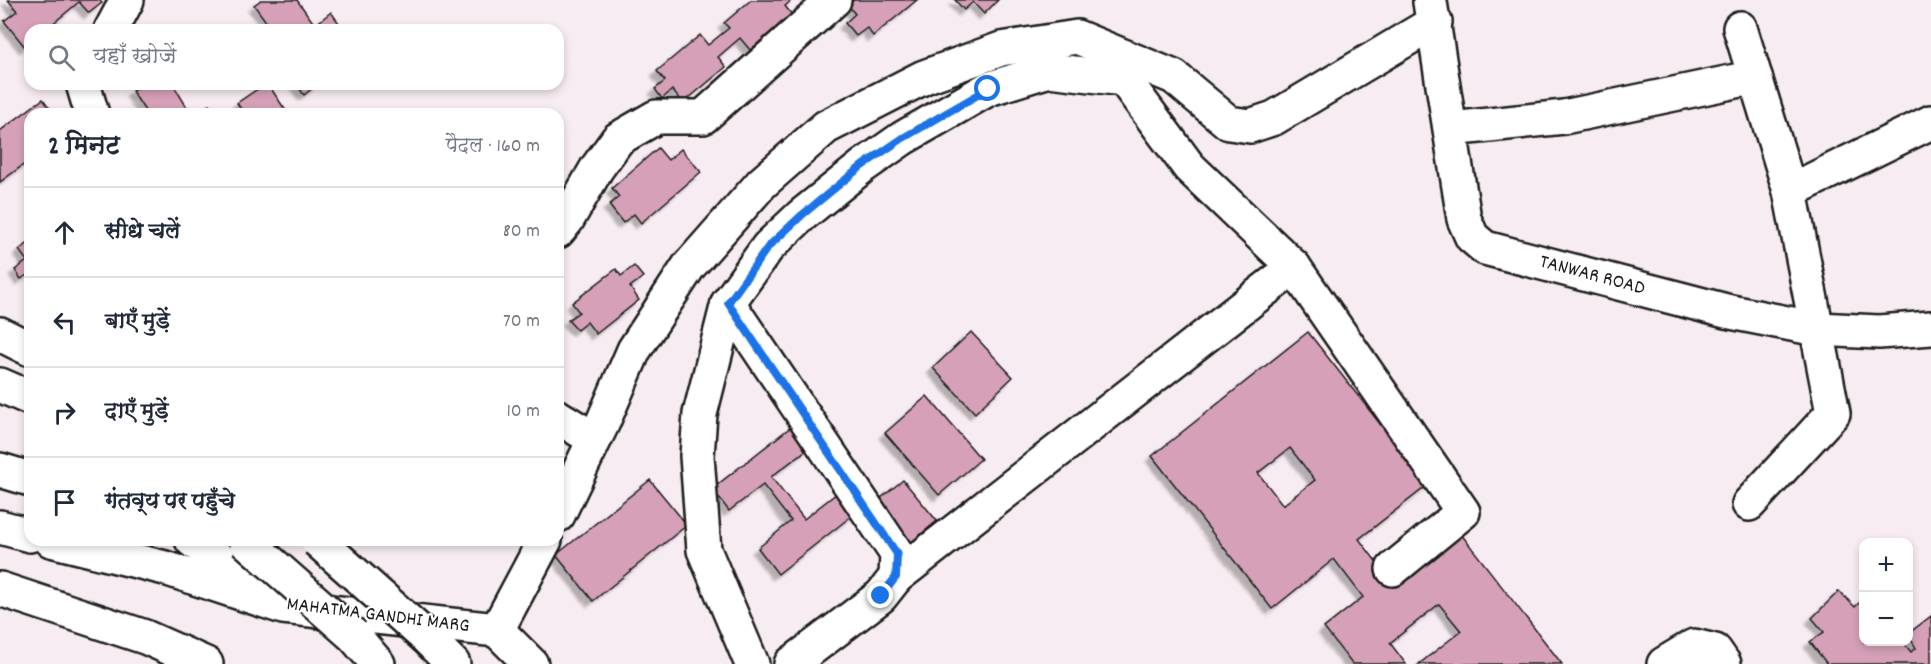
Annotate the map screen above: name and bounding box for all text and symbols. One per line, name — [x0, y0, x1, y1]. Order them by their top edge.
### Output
search box — [24, 24, 564, 90]
icon: search — [45, 41, 78, 74]
text: यहाँ खोजें — [93, 42, 176, 73]
route start — [974, 75, 1000, 101]
text: 2 मिनट — [48, 129, 120, 166]
text: पैदल · 160 m — [446, 133, 540, 161]
icon: ahead — [48, 216, 81, 249]
text: सीधे चलें — [105, 217, 180, 248]
text: 80 m — [503, 218, 540, 246]
street label: TANWAR ROAD — [1536, 249, 1648, 303]
icon: left — [48, 306, 81, 339]
text: बाएँ मुड़ें — [105, 307, 170, 338]
text: 70 m — [503, 308, 540, 336]
icon: right — [48, 396, 81, 429]
text: दाएँ मुड़ें — [105, 397, 169, 428]
text: 10 m — [506, 398, 540, 426]
icon: arrive — [48, 486, 81, 519]
text: गंतव्य पर पहुँचे — [105, 487, 235, 518]
map controls — [1859, 538, 1913, 646]
button: + — [1859, 538, 1913, 592]
route end — [867, 582, 893, 608]
street label: MAHATMA GANDHI MARG — [285, 591, 471, 641]
button: − — [1859, 592, 1913, 646]

